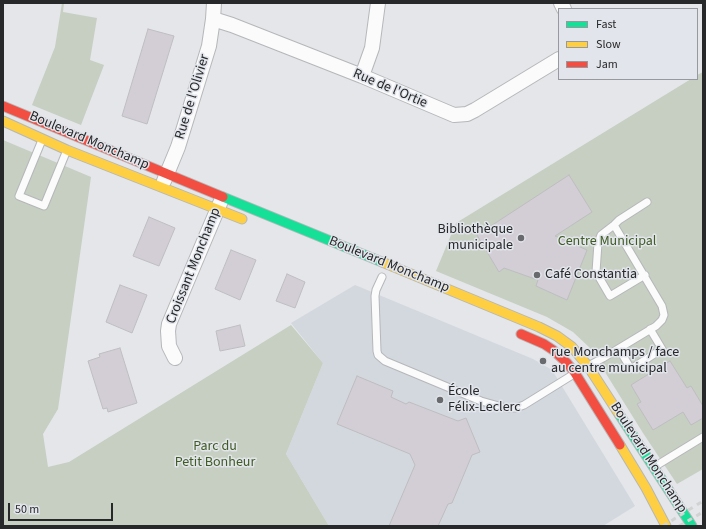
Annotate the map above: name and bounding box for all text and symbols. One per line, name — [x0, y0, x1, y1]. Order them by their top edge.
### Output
legend — [558, 8, 698, 80]
text: Fast — [596, 16, 616, 33]
text: Slow — [596, 36, 621, 53]
street label: Rue de l'Olivier — [172, 52, 214, 142]
text: Jam — [596, 56, 618, 73]
street label: Rue de l'Ortie — [350, 66, 430, 112]
street label: Boulevard Monchamp — [27, 108, 151, 174]
street label: Croissant Monchamp — [163, 206, 225, 326]
place label: Bibliothèque municipale — [438, 222, 513, 254]
street label: Boulevard Monchamp — [326, 233, 452, 297]
marker: Bibliothèque municipale — [516, 233, 526, 243]
park label: Centre Municipal — [558, 234, 656, 250]
place label: Café Constantia — [545, 267, 637, 283]
marker: Café Constantia — [532, 270, 542, 280]
place label: rue Monchamps / face au centre municipal — [551, 345, 679, 378]
marker: rue Monchamps / face au centre municipal — [538, 356, 548, 366]
place label: École Félix-Leclerc — [448, 384, 521, 416]
marker: École Félix-Leclerc — [435, 395, 445, 405]
street label: Boulevard Monchamp — [606, 400, 690, 516]
park label: Parc du Petit Bonheur — [175, 439, 255, 472]
scale bar — [10, 495, 115, 521]
text: 50 m — [15, 501, 39, 518]

